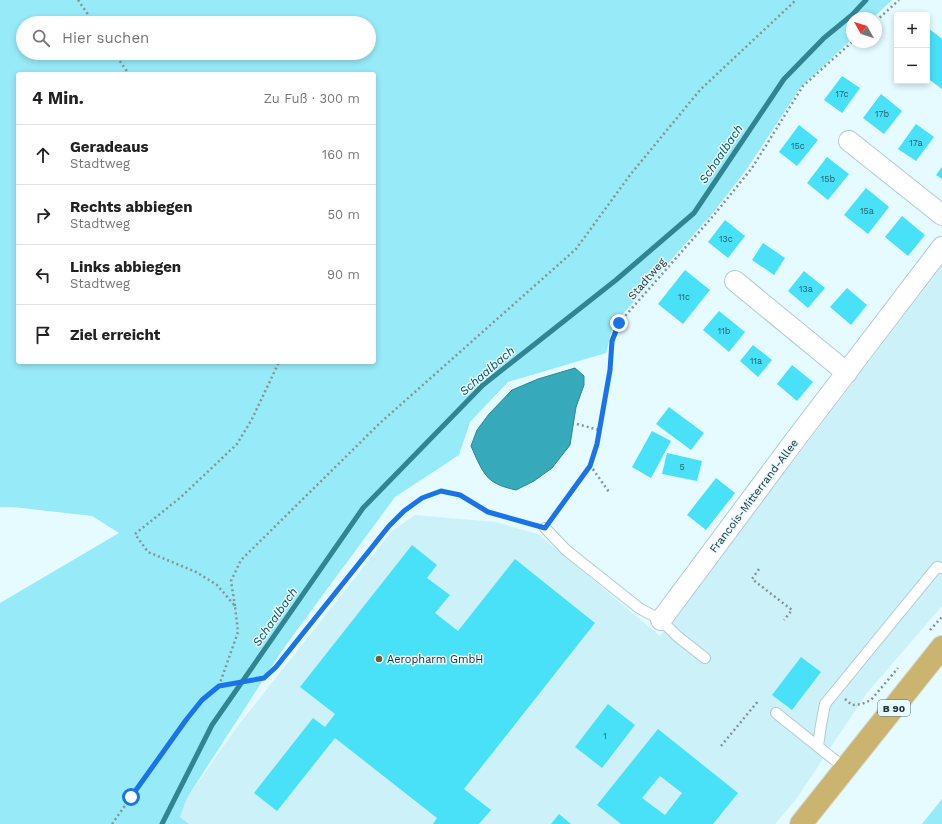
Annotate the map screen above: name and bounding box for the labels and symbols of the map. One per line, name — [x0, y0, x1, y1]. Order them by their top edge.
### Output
north arrow — [846, 12, 882, 48]
house number: 17c — [835, 89, 849, 99]
house number: 17b — [875, 109, 889, 119]
water label: Schaalbach — [696, 122, 746, 186]
house number: 17a — [909, 138, 923, 148]
house number: 15c — [791, 141, 805, 151]
house number: 15b — [821, 174, 836, 184]
house number: 15a — [860, 206, 874, 216]
house number: 13c — [719, 234, 733, 244]
street label: Stadtweg — [625, 256, 669, 302]
house number: 13a — [799, 284, 813, 294]
house number: 11c — [678, 292, 690, 302]
route end — [610, 314, 628, 332]
house number: 11b — [718, 326, 731, 336]
water label: Schaalbach — [457, 343, 517, 399]
house number: 11a — [750, 356, 762, 366]
street label: Francois-Mitterrand-Allee — [707, 437, 801, 555]
house number: 5 — [679, 462, 685, 472]
water label: Schaalbach — [250, 585, 300, 649]
place label: Aeropharm GmbH — [387, 653, 483, 666]
marker: Aeropharm GmbH — [374, 654, 384, 664]
road number: B 90 — [878, 700, 910, 716]
house number: 1 — [603, 731, 607, 741]
route start — [122, 788, 140, 806]

